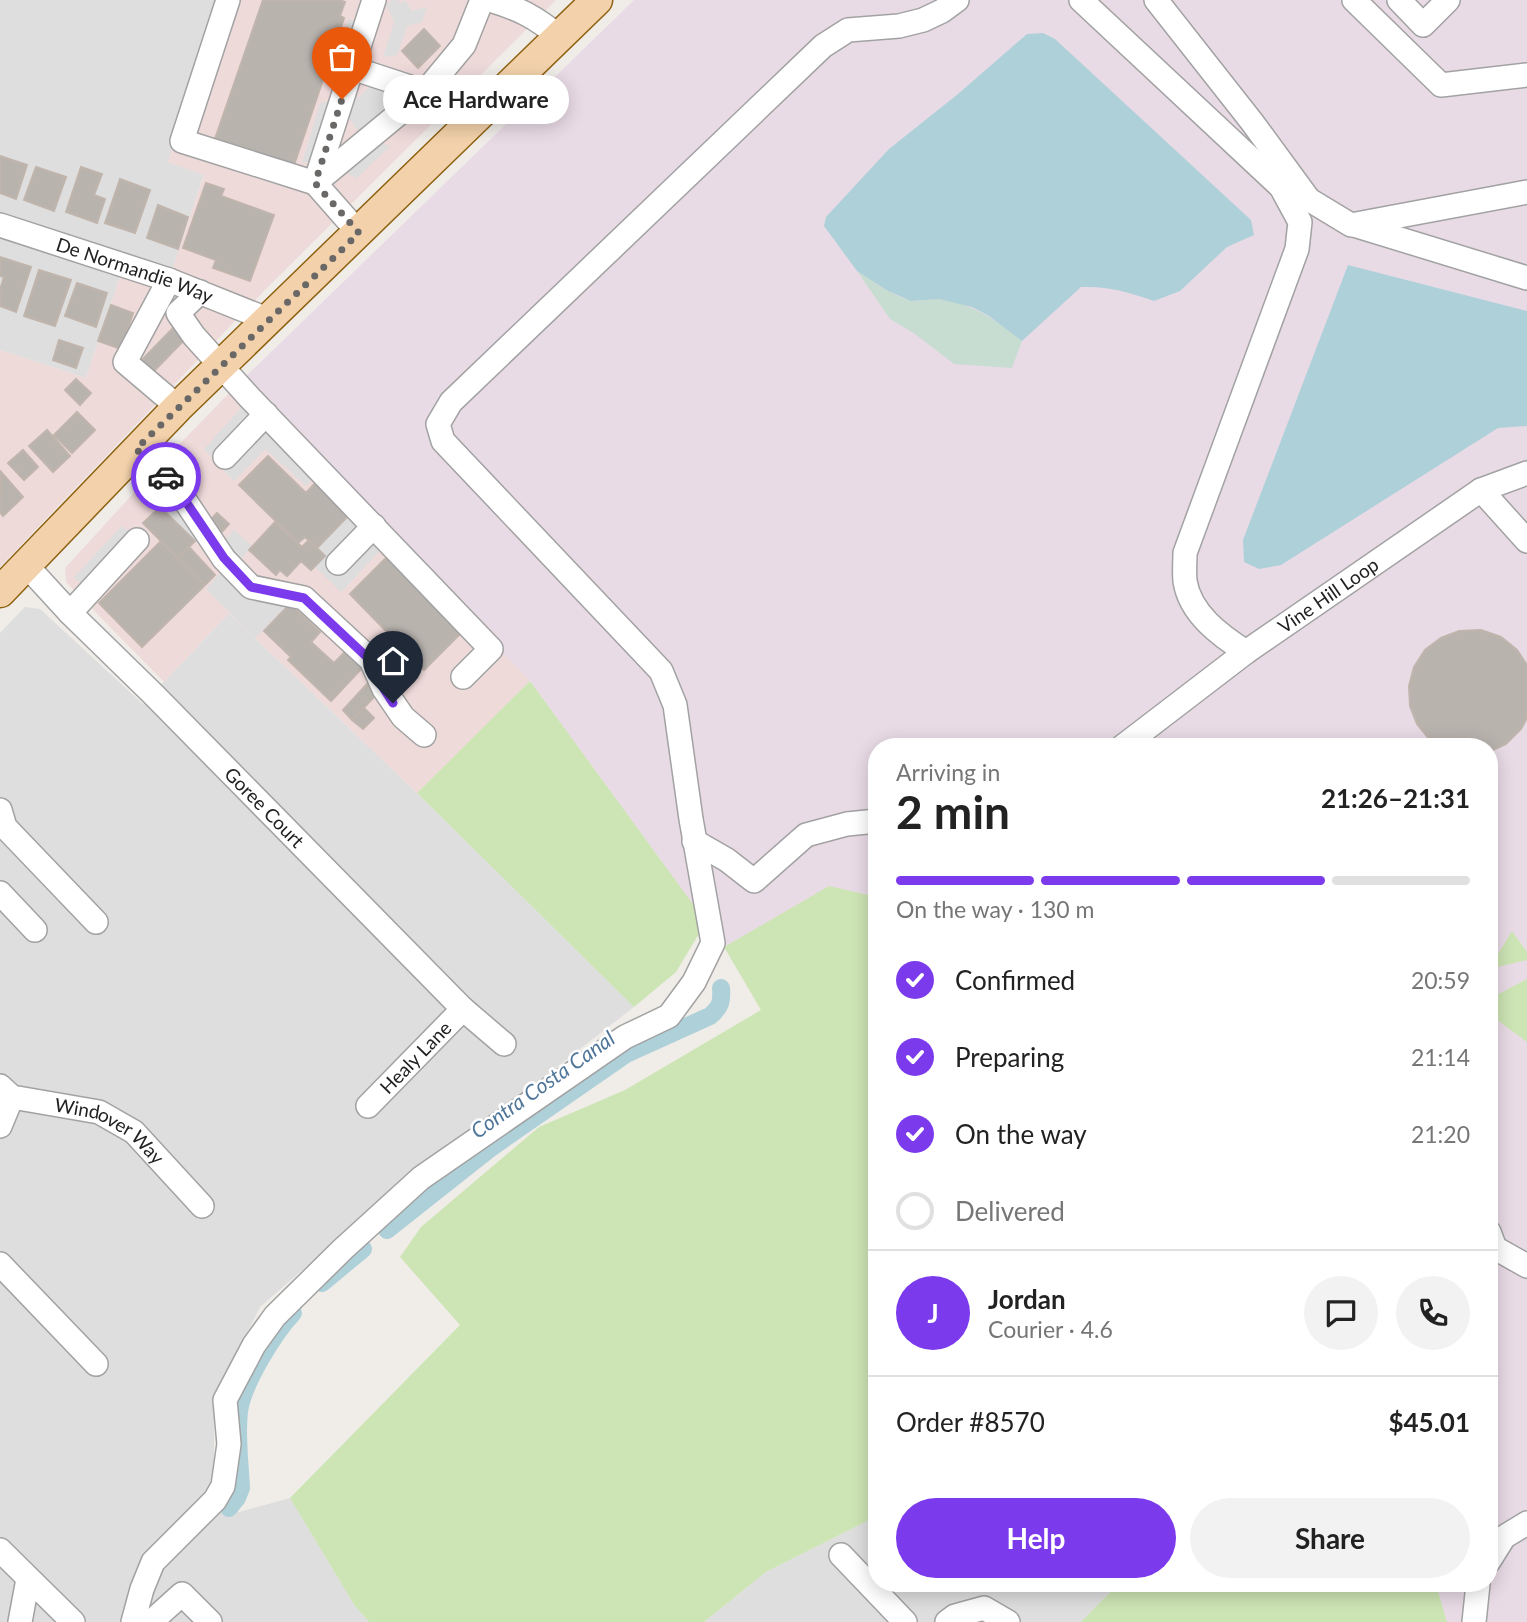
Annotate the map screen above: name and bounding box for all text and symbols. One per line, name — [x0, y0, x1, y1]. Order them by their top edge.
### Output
pin — [312, 27, 372, 99]
icon: bag — [323, 38, 361, 76]
callout: Ace Hardware — [384, 74, 570, 124]
text: Ace Hardware — [403, 85, 549, 113]
street label: De Normandie Way — [53, 232, 217, 308]
courier — [131, 442, 201, 512]
icon: car — [147, 458, 185, 496]
street label: Vine Hill Loop — [1273, 552, 1383, 638]
pin — [363, 631, 423, 703]
icon: home — [374, 642, 412, 680]
text: Arriving in — [896, 758, 1000, 786]
street label: Goree Court — [220, 762, 310, 852]
text: 21:26–21:31 — [1321, 782, 1470, 814]
text: 2 min — [896, 784, 1010, 839]
text: On the way · 130 m — [896, 895, 1095, 923]
icon: check — [896, 961, 934, 999]
text: Confirmed — [955, 964, 1075, 996]
text: 20:59 — [1411, 966, 1470, 994]
street label: Healy Lane — [375, 1016, 456, 1098]
water label: Contra Costa Canal — [465, 1025, 619, 1143]
icon: check — [896, 1038, 934, 1076]
text: Preparing — [955, 1041, 1064, 1073]
text: 21:14 — [1411, 1043, 1470, 1071]
street label: Windover Way — [53, 1093, 170, 1169]
icon: check — [896, 1115, 934, 1153]
text: On the way — [955, 1118, 1087, 1150]
text: 21:20 — [1411, 1120, 1470, 1148]
text: Delivered — [955, 1195, 1065, 1227]
button: chat — [1304, 1276, 1378, 1350]
button: phone — [1396, 1276, 1470, 1350]
text: Jordan — [988, 1283, 1066, 1315]
text: J — [927, 1297, 939, 1329]
text: Courier · 4.6 — [988, 1315, 1113, 1343]
text: Order #8570 — [896, 1406, 1045, 1438]
text: $45.01 — [1388, 1406, 1470, 1438]
button: Help — [896, 1498, 1176, 1578]
button: Share — [1190, 1498, 1470, 1578]

